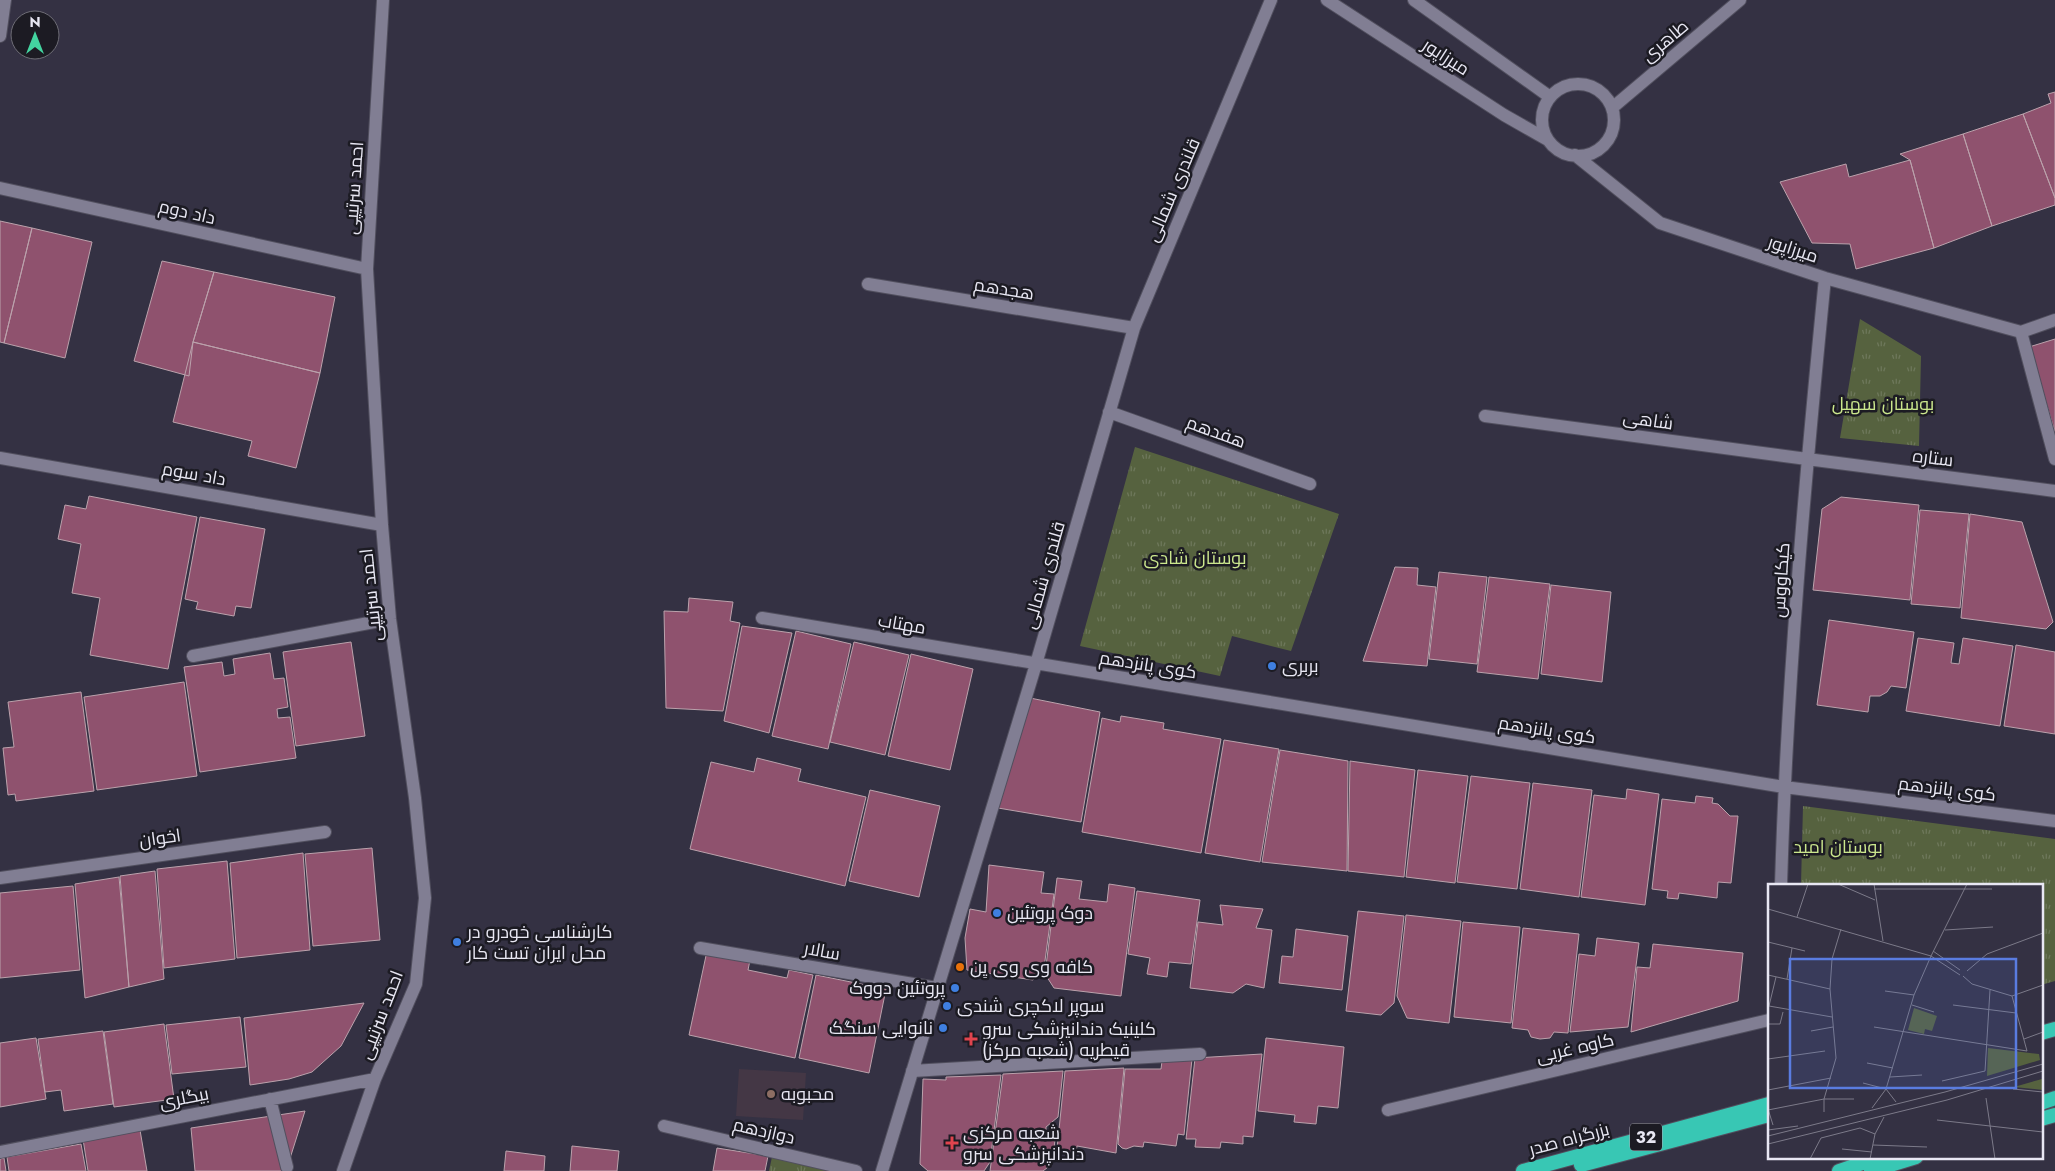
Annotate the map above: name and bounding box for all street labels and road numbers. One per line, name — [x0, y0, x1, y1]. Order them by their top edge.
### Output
street label: طاهری — [1636, 14, 1694, 68]
street label: میرزاپور — [1416, 31, 1475, 82]
street label: قلندری شمالی — [1139, 134, 1207, 246]
street label: احمد سرتیپی — [338, 141, 370, 235]
street label: داد دوم — [156, 193, 218, 231]
street label: میرزاپور — [1763, 228, 1822, 269]
street label: هجدهم — [972, 271, 1036, 307]
street label: شاهی — [1621, 404, 1675, 436]
street label: هفدهم — [1183, 409, 1249, 455]
street label: ستاره — [1911, 443, 1955, 473]
street label: داد سوم — [160, 456, 228, 492]
street label: قلندری شمالی — [1016, 518, 1072, 632]
street label: کیکاووس — [1765, 542, 1797, 618]
street label: احمد سرتیپی — [353, 547, 389, 643]
street label: مهتاب — [876, 607, 928, 641]
street label: کوی پانزدهم — [1097, 644, 1199, 686]
street label: کوی پانزدهم — [1496, 709, 1598, 751]
street label: کوی پانزدهم — [1897, 770, 1997, 808]
street label: اخوان — [137, 822, 183, 854]
street label: سالار — [801, 935, 842, 967]
street label: احمد سرتیپی — [352, 967, 410, 1063]
street label: کاوه غربی — [1534, 1026, 1616, 1070]
street label: بیگلری — [157, 1080, 211, 1116]
street label: دوازدهم — [730, 1111, 798, 1151]
street label: بزرگراه صدر — [1525, 1116, 1612, 1162]
road number: 32 — [1630, 1124, 1662, 1150]

